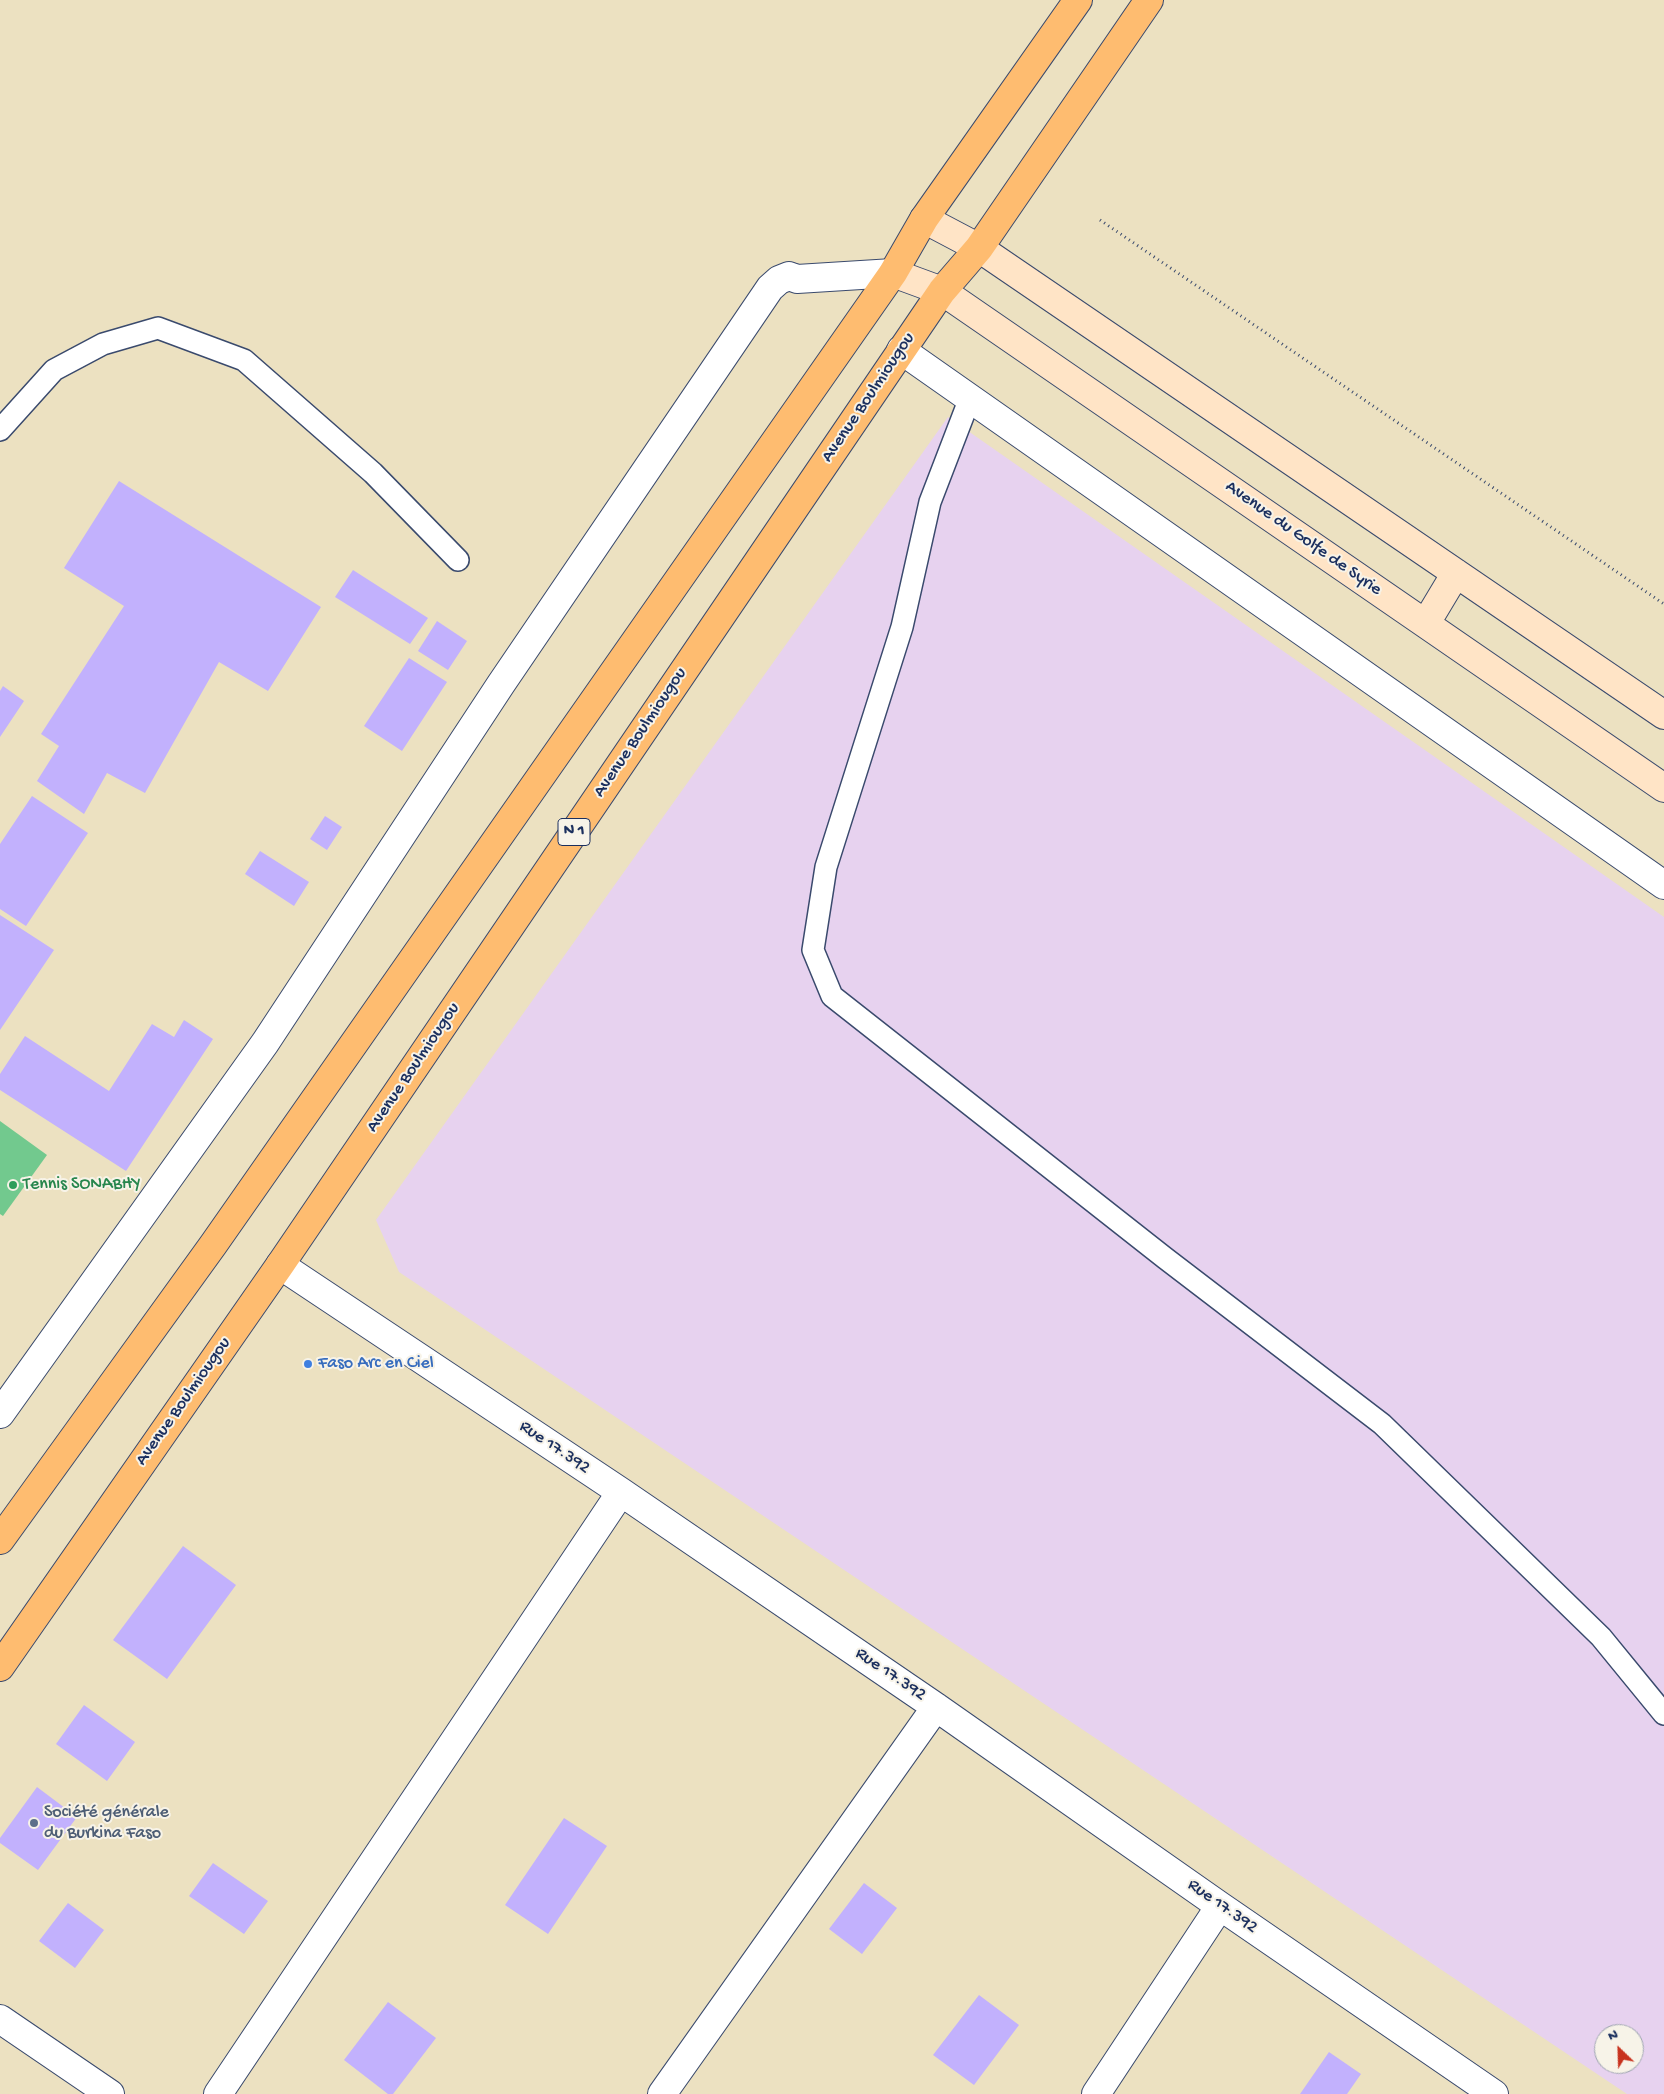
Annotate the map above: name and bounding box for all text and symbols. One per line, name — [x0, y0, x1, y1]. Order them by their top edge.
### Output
street label: Avenue Boulmiougou — [818, 329, 920, 467]
street label: Avenue du Golfe de Syrie — [1221, 477, 1385, 601]
street label: Avenue Boulmiougou — [590, 664, 692, 802]
road number: N 1 — [558, 819, 590, 846]
street label: Avenue Boulmiougou — [363, 999, 465, 1137]
place label: Tennis SONABHY — [23, 1174, 140, 1196]
marker: Tennis SONABHY — [7, 1179, 19, 1191]
street label: Avenue Boulmiougou — [132, 1334, 236, 1470]
place label: Faso Arc en Ciel — [318, 1353, 434, 1375]
marker: Faso Arc en Ciel — [302, 1358, 314, 1370]
street label: Rue 17.392 — [514, 1416, 594, 1480]
street label: Rue 17.392 — [850, 1643, 930, 1707]
place label: Société générale du Burkina Faso — [44, 1802, 169, 1845]
marker: Société générale du Burkina Faso — [28, 1817, 40, 1829]
street label: Rue 17.392 — [1183, 1875, 1261, 1939]
north arrow — [1594, 2024, 1644, 2074]
text: N — [1605, 2026, 1621, 2045]

